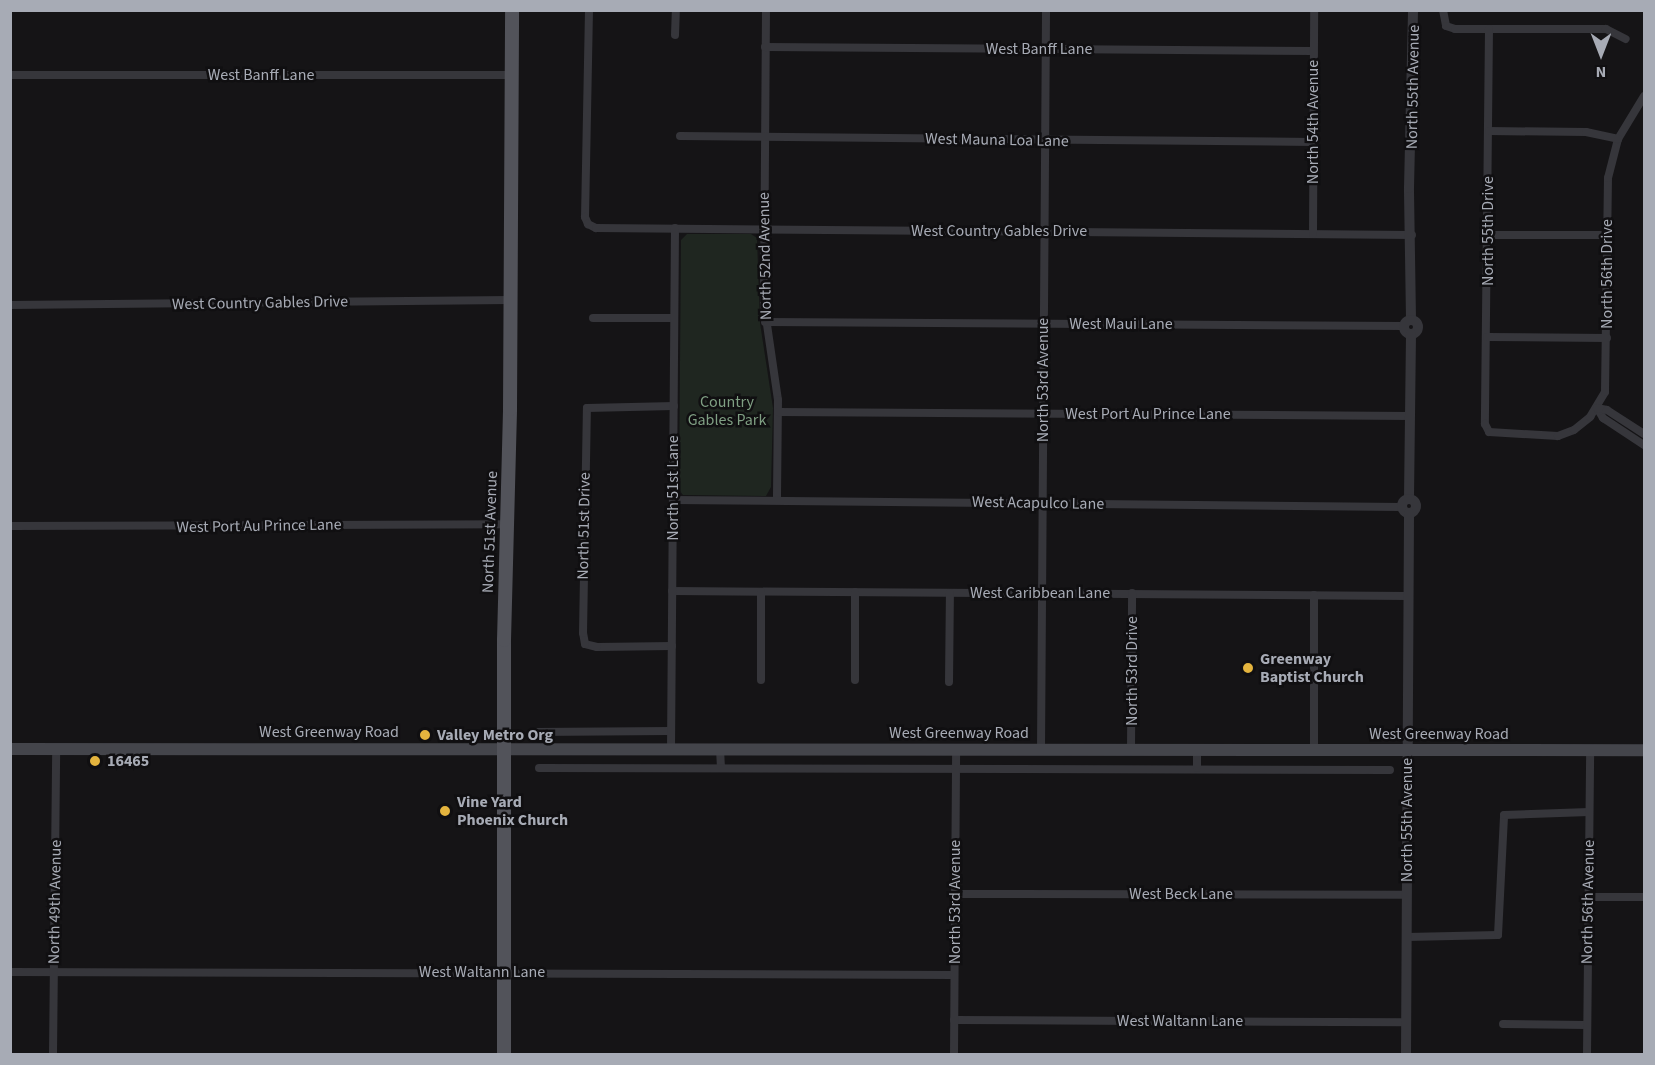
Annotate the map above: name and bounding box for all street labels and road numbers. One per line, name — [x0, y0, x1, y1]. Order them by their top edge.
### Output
street label: North 55th Avenue — [1402, 25, 1424, 149]
street label: West Banff Lane — [986, 39, 1092, 59]
street label: North 54th Avenue — [1303, 60, 1323, 184]
street label: West Banff Lane — [208, 65, 314, 85]
street label: West Mauna Loa Lane — [925, 129, 1069, 151]
street label: North 55th Drive — [1478, 176, 1498, 286]
street label: North 52nd Avenue — [754, 192, 776, 320]
street label: North 56th Drive — [1597, 219, 1617, 329]
street label: West Country Gables Drive — [911, 221, 1087, 241]
street label: West Country Gables Drive — [172, 292, 348, 314]
street label: West Maui Lane — [1069, 314, 1173, 334]
street label: North 53rd Avenue — [1033, 318, 1053, 442]
street label: West Port Au Prince Lane — [1065, 404, 1231, 424]
street label: North 51st Lane — [663, 435, 683, 541]
street label: North 51st Avenue — [478, 471, 502, 593]
street label: North 51st Drive — [573, 472, 595, 580]
street label: West Acapulco Lane — [972, 492, 1104, 514]
street label: West Port Au Prince Lane — [176, 515, 342, 537]
street label: West Caribbean Lane — [970, 583, 1110, 603]
street label: North 53rd Drive — [1122, 616, 1142, 726]
street label: West Greenway Road — [259, 722, 399, 742]
street label: West Greenway Road — [889, 723, 1029, 743]
street label: West Greenway Road — [1369, 724, 1509, 744]
street label: North 55th Avenue — [1397, 758, 1417, 882]
street label: North 49th Avenue — [44, 840, 66, 964]
street label: North 53rd Avenue — [945, 840, 965, 964]
street label: North 56th Avenue — [1577, 840, 1599, 964]
street label: West Beck Lane — [1129, 884, 1233, 904]
street label: West Waltann Lane — [419, 962, 545, 982]
street label: West Waltann Lane — [1117, 1011, 1243, 1031]

